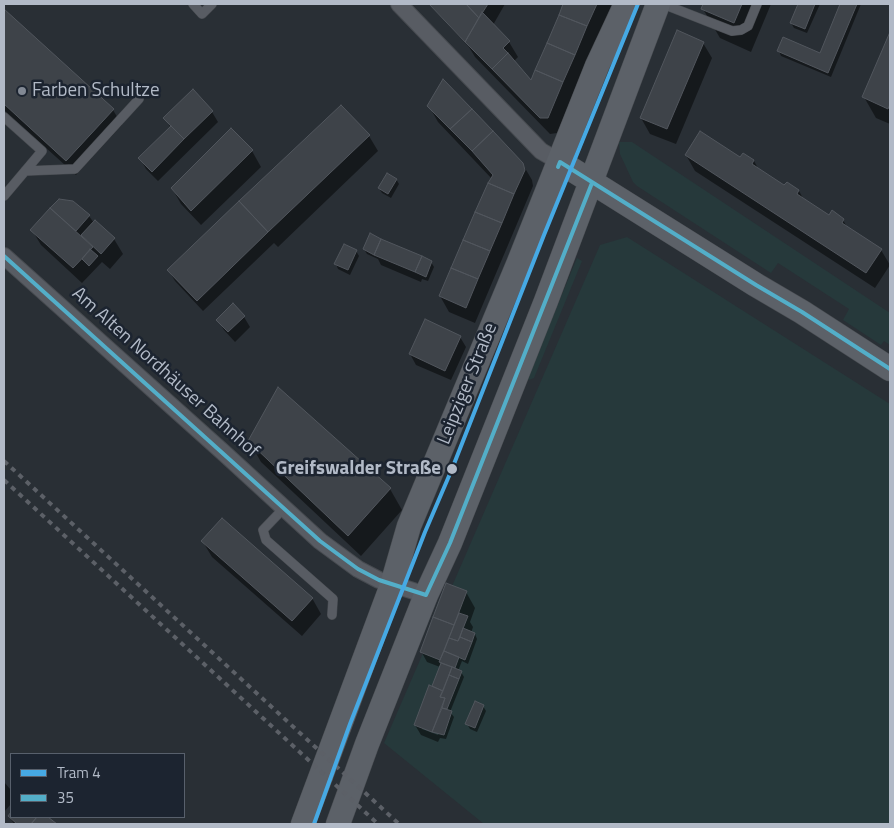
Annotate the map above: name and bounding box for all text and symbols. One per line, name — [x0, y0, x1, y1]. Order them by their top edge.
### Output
place label: Farben Schultze — [32, 80, 160, 102]
marker: Farben Schultze — [16, 85, 28, 97]
street label: Am Alten Nordhäuser Bahnhof — [67, 283, 263, 463]
street label: Leipziger Straße — [433, 320, 503, 448]
place label: Greifswalder Straße — [276, 458, 441, 480]
marker: Greifswalder Straße — [445, 462, 459, 476]
legend — [10, 753, 185, 818]
text: Tram 4 — [57, 761, 101, 784]
text: 35 — [57, 786, 74, 809]

